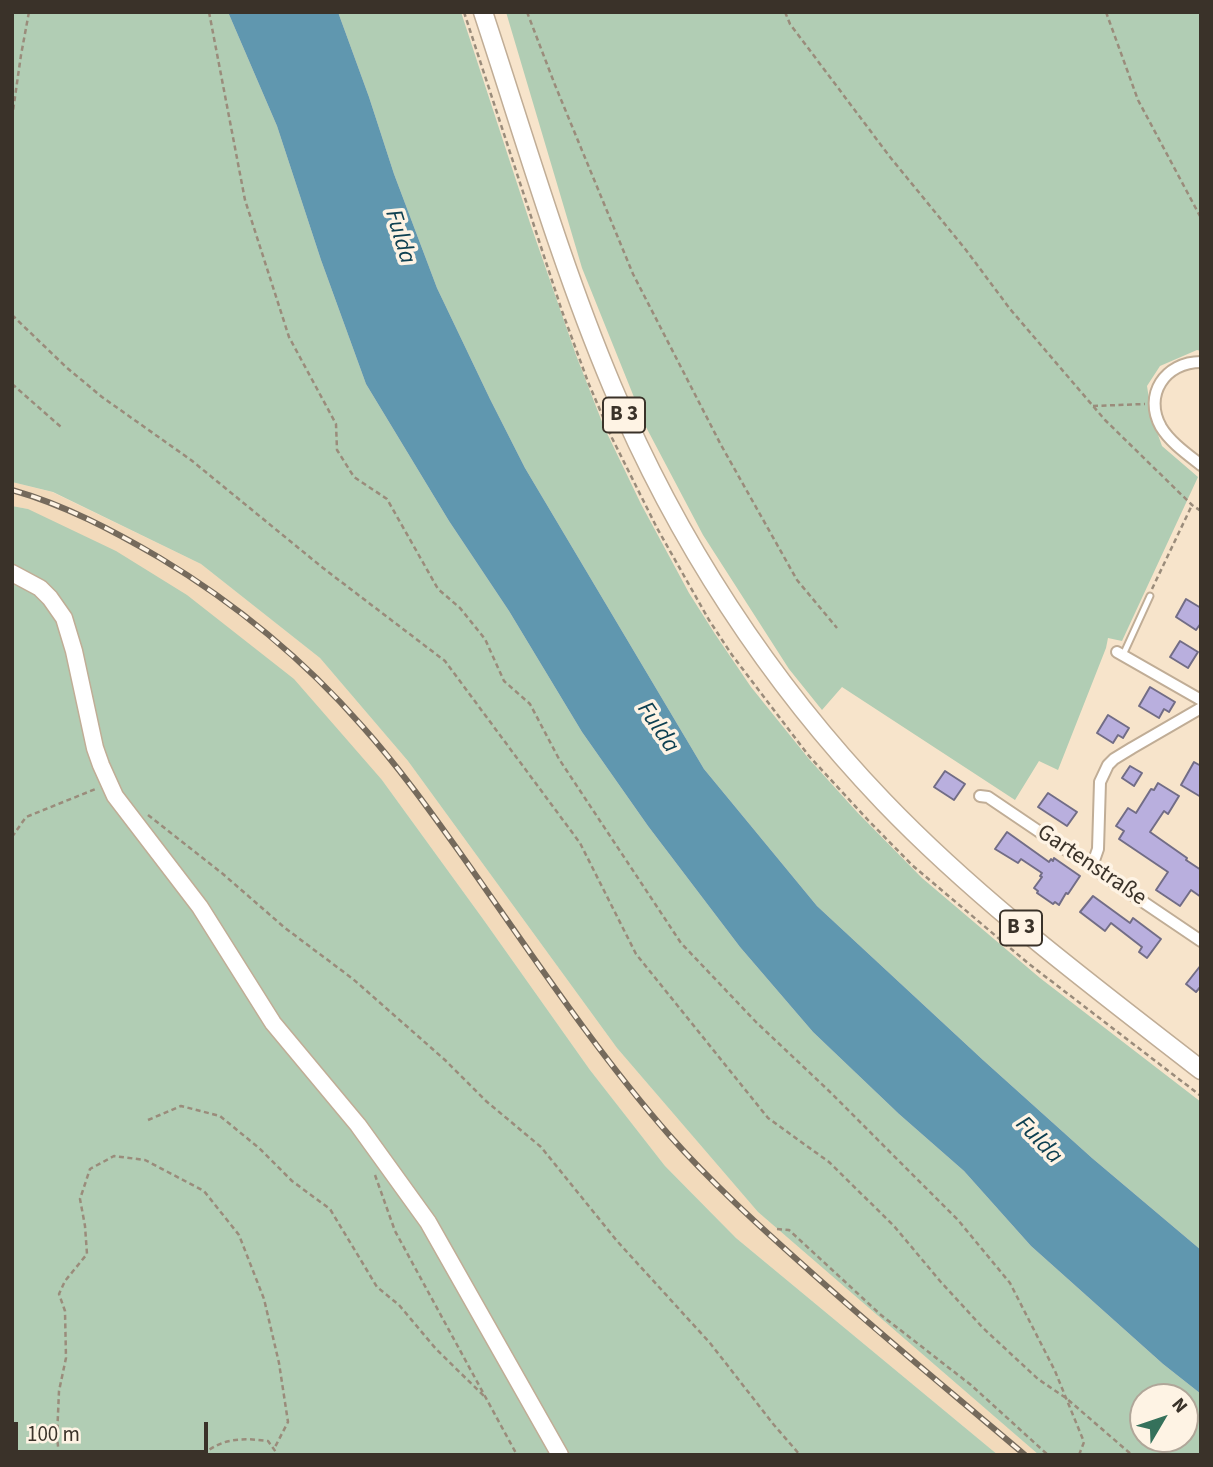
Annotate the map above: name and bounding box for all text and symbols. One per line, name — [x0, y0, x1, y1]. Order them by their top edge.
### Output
water label: Fulda — [377, 206, 421, 268]
road number: B 3 — [603, 398, 645, 432]
water label: Fulda — [630, 697, 684, 759]
street label: Gartenstraße — [1031, 819, 1151, 913]
road number: B 3 — [1000, 911, 1042, 946]
water label: Fulda — [1008, 1111, 1068, 1171]
north arrow — [1129, 1383, 1199, 1453]
text: N — [1165, 1392, 1194, 1419]
scale bar — [18, 1408, 212, 1452]
text: 100 m — [27, 1419, 80, 1449]

